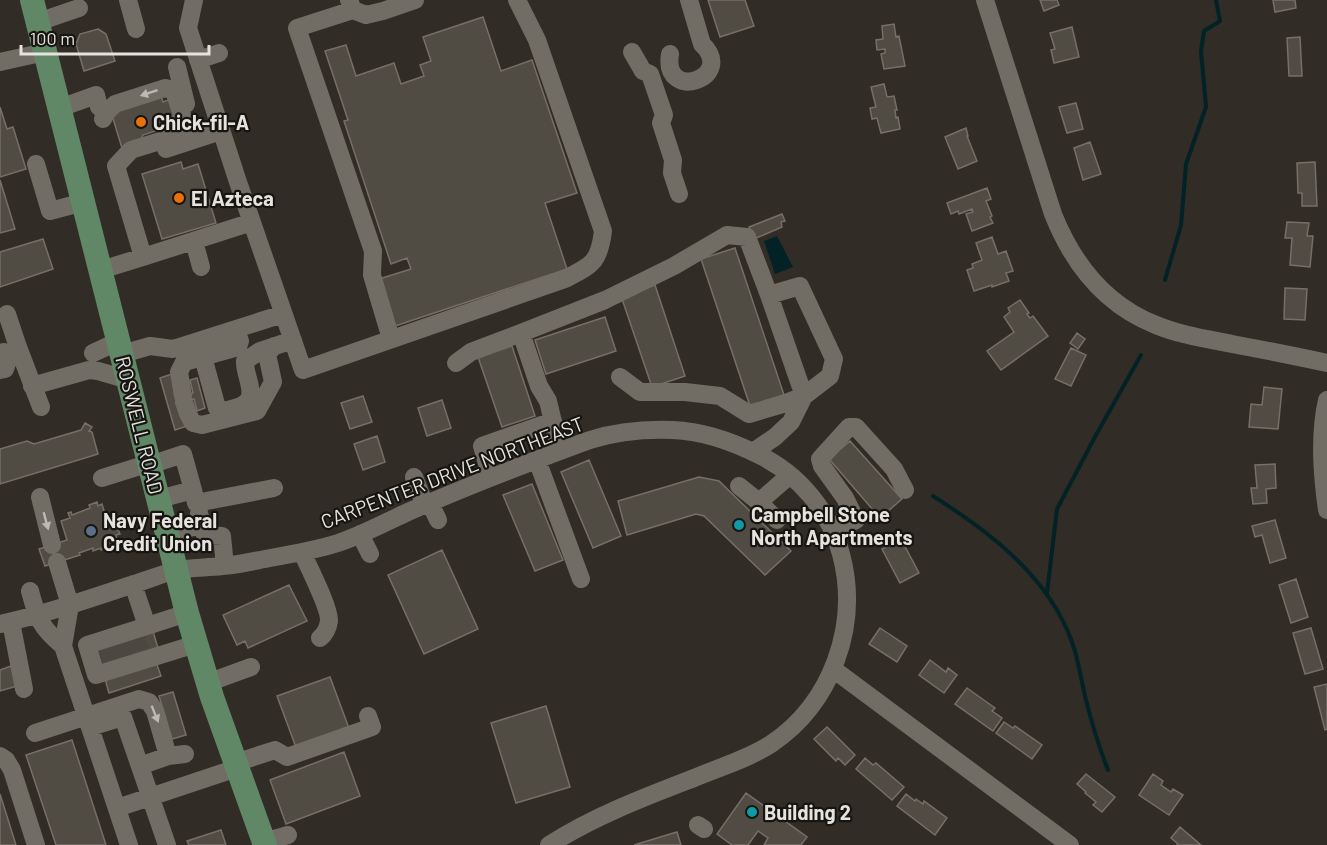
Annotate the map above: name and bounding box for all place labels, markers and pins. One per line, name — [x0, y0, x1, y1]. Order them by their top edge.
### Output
place label: Chick-fil-A — [153, 110, 249, 134]
marker: Chick-fil-A — [134, 115, 148, 129]
place label: El Azteca — [191, 186, 274, 210]
marker: El Azteca — [172, 191, 186, 205]
place label: Campbell Stone North Apartments — [751, 502, 913, 549]
place label: Navy Federal Credit Union — [103, 508, 217, 555]
marker: Campbell Stone North Apartments — [732, 518, 746, 532]
marker: Navy Federal Credit Union — [84, 524, 98, 538]
place label: Building 2 — [764, 800, 851, 824]
marker: Building 2 — [745, 805, 759, 819]

